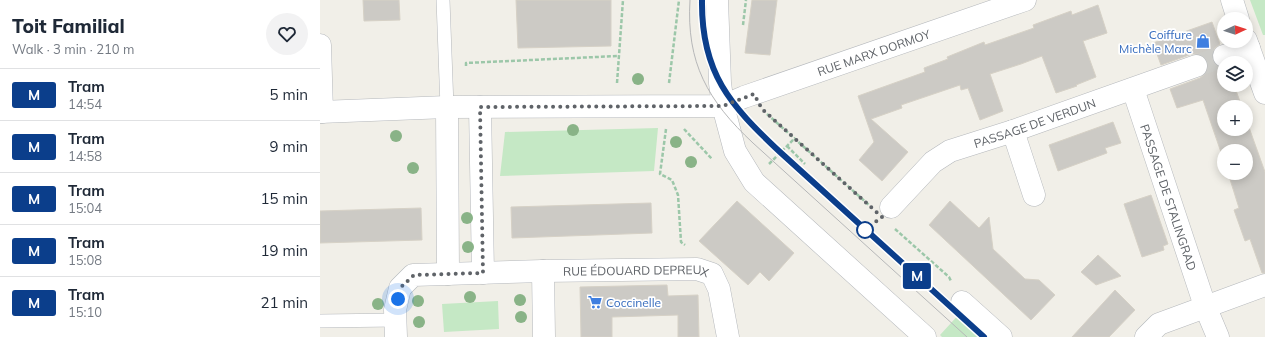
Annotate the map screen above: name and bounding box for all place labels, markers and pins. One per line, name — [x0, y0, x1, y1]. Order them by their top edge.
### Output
place label: Coiffure Michèle Marc — [1119, 27, 1192, 56]
shop icon: Coiffure Michèle Marc — [1195, 33, 1211, 49]
unlabelled marker — [856, 221, 874, 239]
supermarket icon: Coccinelle — [587, 294, 603, 310]
place label: Coccinelle — [606, 295, 661, 310]

